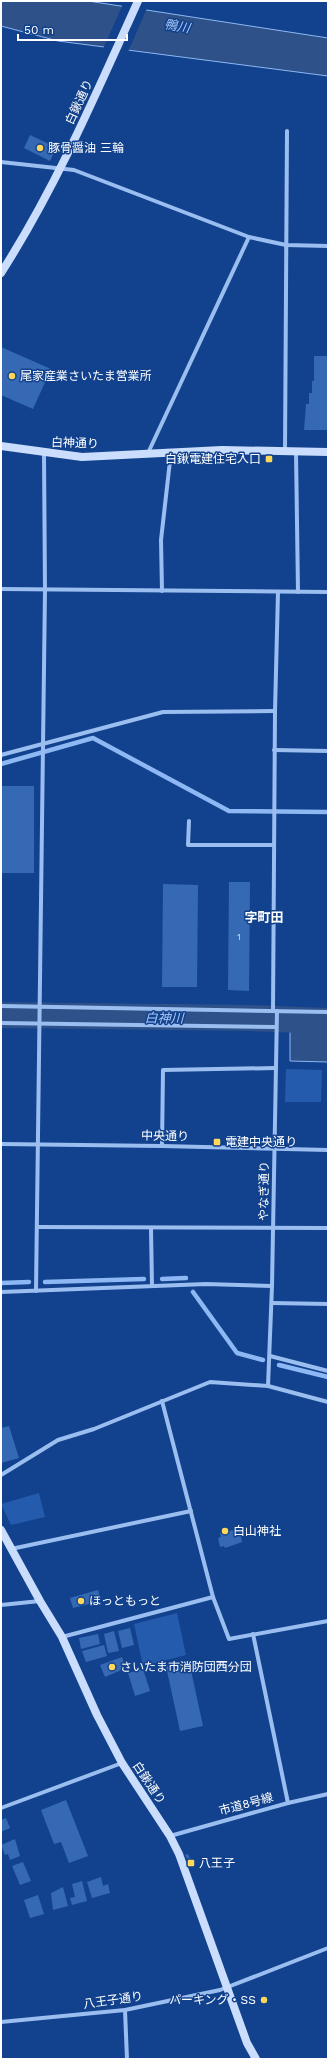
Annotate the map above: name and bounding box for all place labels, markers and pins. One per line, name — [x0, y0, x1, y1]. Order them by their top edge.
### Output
place label: 豚骨醤油 三輪 — [48, 141, 124, 155]
marker: 豚骨醤油 三輪 — [35, 143, 45, 153]
place label: 尾家産業さいたま営業所 — [20, 369, 152, 383]
marker: 尾家産業さいたま営業所 — [7, 371, 17, 381]
place label: 白鍬電建住宅入口 — [165, 452, 261, 466]
marker: 白鍬電建住宅入口 — [264, 454, 274, 464]
place label: 電建中央通り — [225, 1135, 297, 1149]
marker: 電建中央通り — [212, 1137, 222, 1147]
place label: 白山神社 — [233, 1524, 281, 1538]
marker: 白山神社 — [220, 1526, 230, 1536]
place label: ほっともっと — [89, 1594, 161, 1608]
marker: ほっともっと — [76, 1596, 86, 1606]
place label: さいたま市消防団西分団 — [120, 1660, 252, 1674]
marker: さいたま市消防団西分団 — [107, 1662, 117, 1672]
place label: 八王子 — [199, 1856, 235, 1870]
marker: 八王子 — [186, 1858, 196, 1868]
place label: パーキング・SS — [169, 1993, 256, 2007]
marker: パーキング・SS — [259, 1995, 269, 2005]

